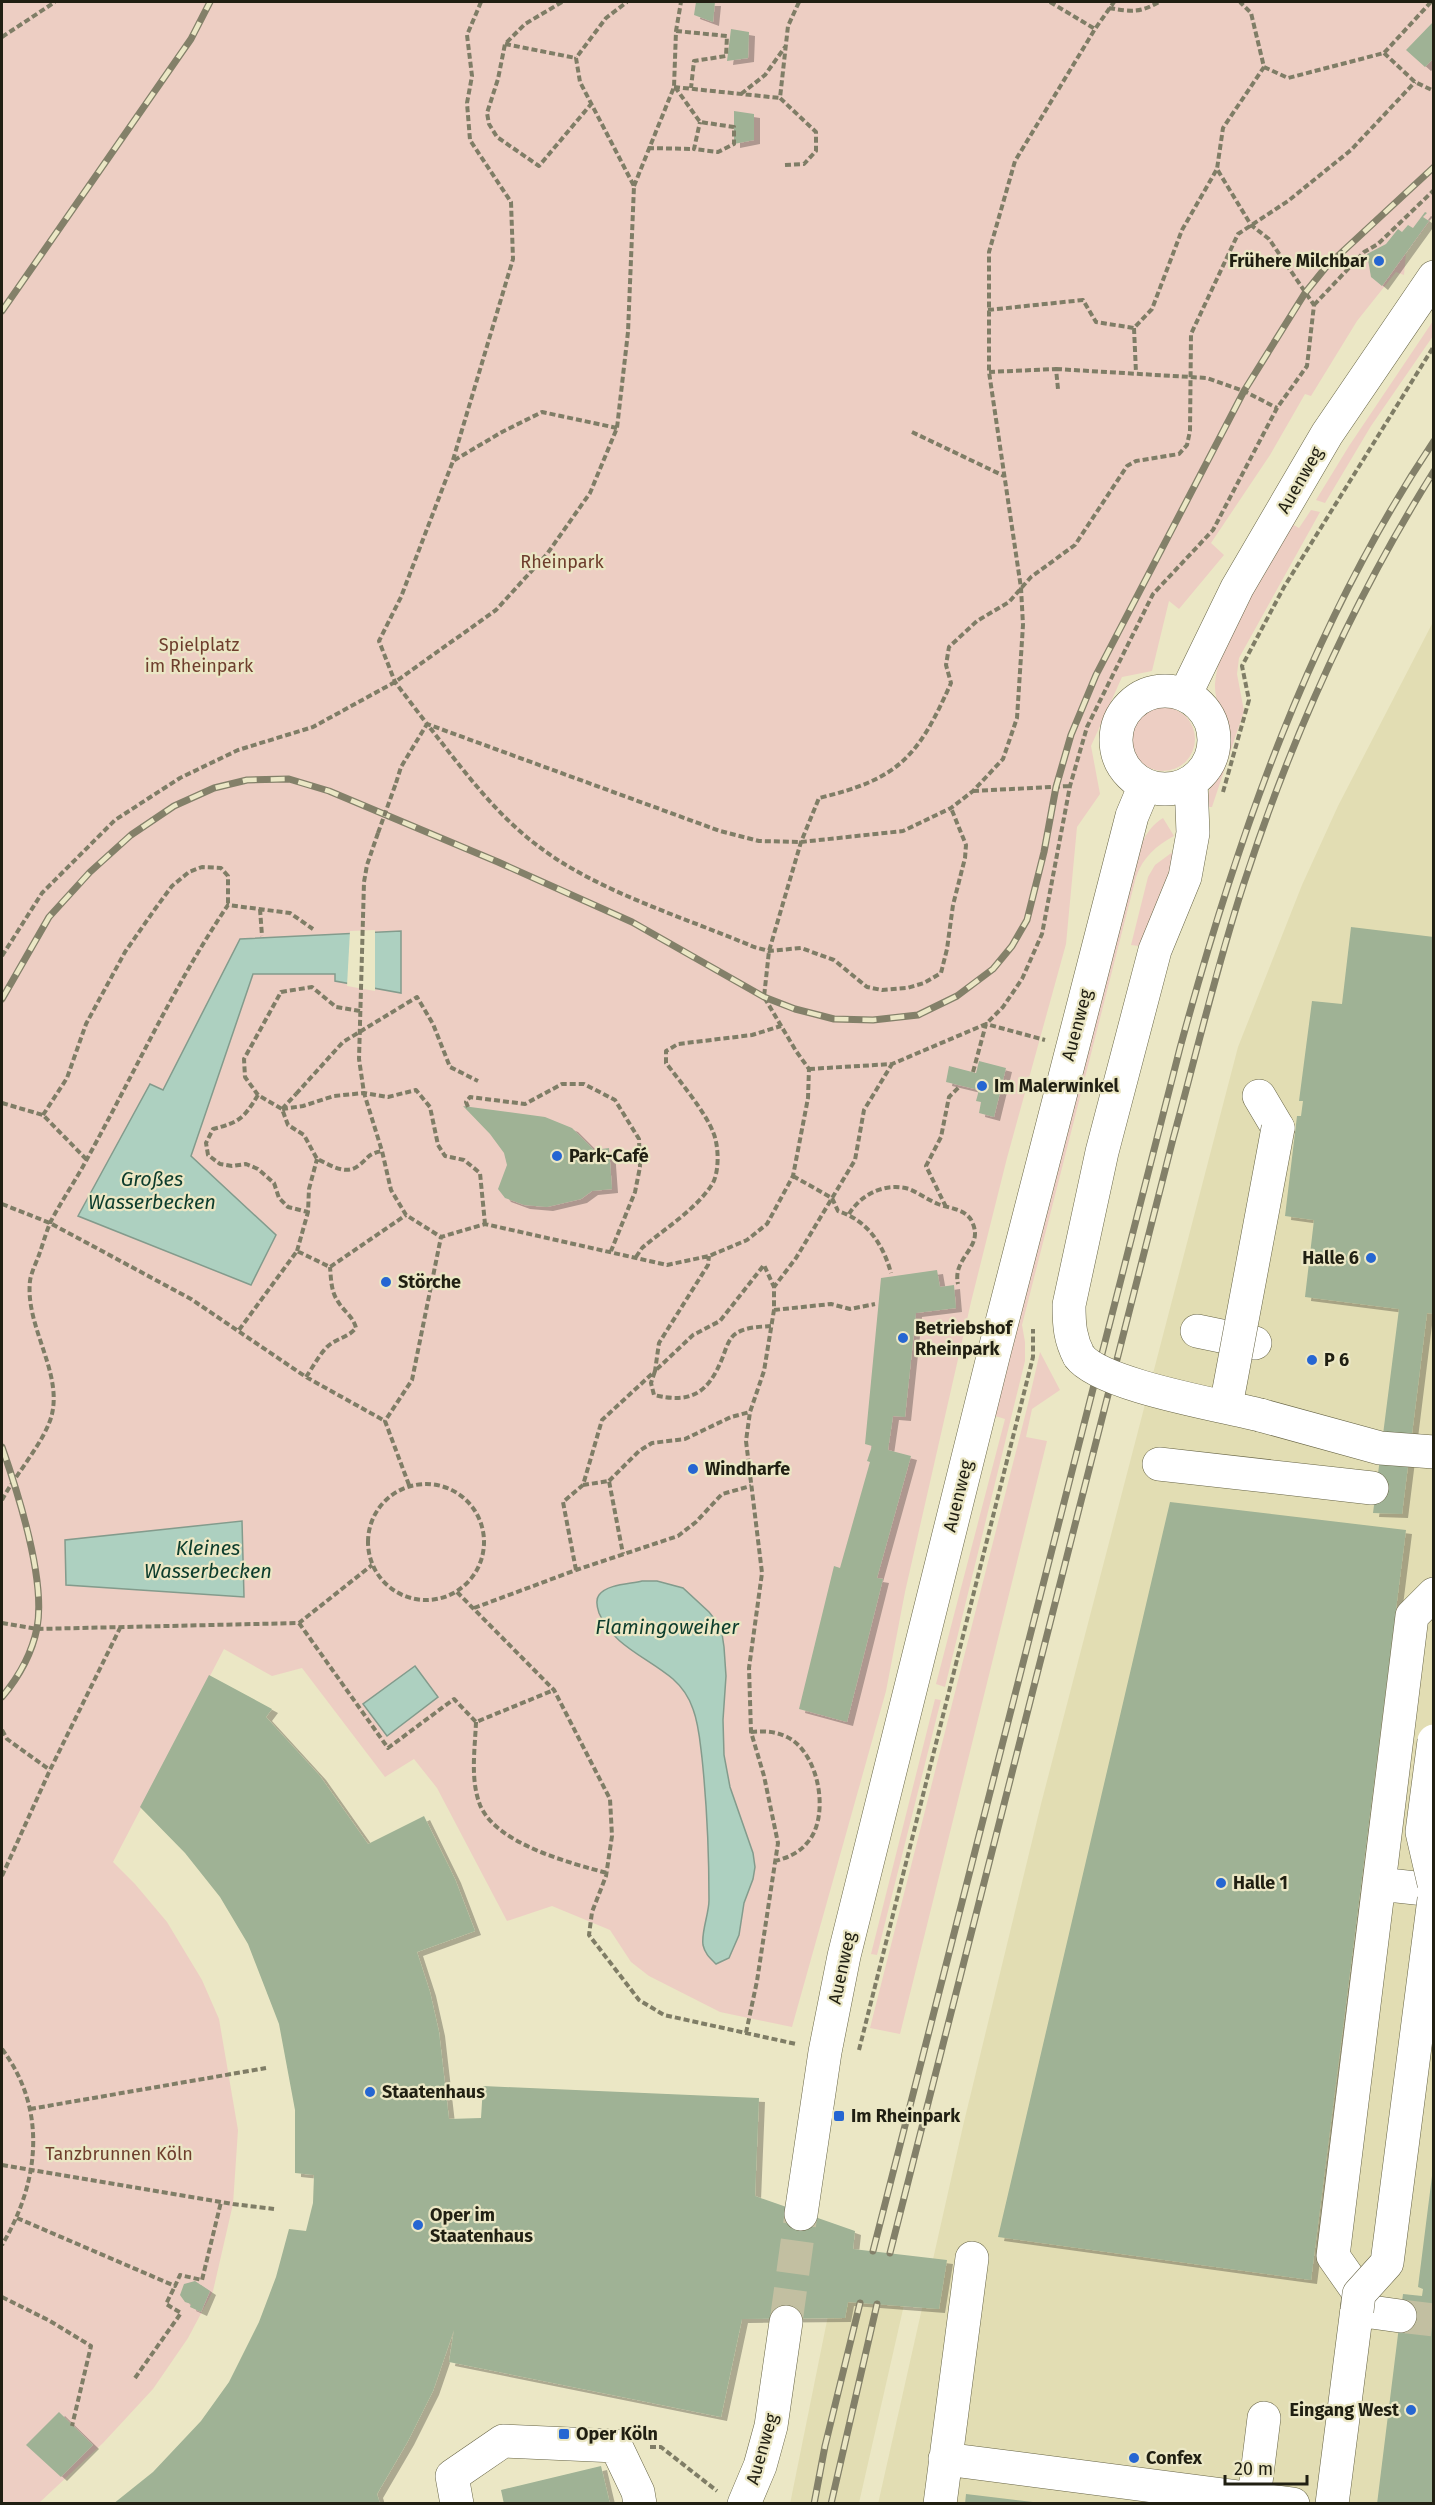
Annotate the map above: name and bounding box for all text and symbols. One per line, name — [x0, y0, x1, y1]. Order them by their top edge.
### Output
place label: Frühere Milchbar — [1229, 250, 1368, 272]
marker: Frühere Milchbar — [1372, 254, 1386, 268]
street label: Auenweg — [1272, 442, 1328, 517]
park label: Rheinpark — [520, 551, 604, 573]
park label: Spielplatz im Rheinpark — [145, 634, 254, 677]
street label: Auenweg — [1057, 986, 1097, 1063]
place label: Im Malerwinkel — [994, 1075, 1120, 1097]
marker: Im Malerwinkel — [975, 1079, 989, 1093]
place label: Park-Café — [569, 1145, 649, 1167]
marker: Park-Café — [550, 1149, 564, 1163]
water label: Großes Wasserbecken — [88, 1167, 216, 1214]
place label: Halle 6 — [1302, 1247, 1359, 1269]
marker: Halle 6 — [1364, 1251, 1378, 1265]
place label: Störche — [398, 1271, 461, 1293]
marker: Störche — [379, 1275, 393, 1289]
place label: Betriebshof Rheinpark — [915, 1317, 1014, 1360]
marker: Betriebshof Rheinpark — [896, 1331, 910, 1345]
place label: P 6 — [1324, 1349, 1349, 1371]
marker: P 6 — [1305, 1353, 1319, 1367]
street label: Auenweg — [938, 1457, 978, 1534]
place label: Windharfe — [705, 1458, 790, 1480]
marker: Windharfe — [686, 1462, 700, 1476]
water label: Kleines Wasserbecken — [144, 1536, 272, 1583]
water label: Flamingoweiher — [595, 1615, 740, 1639]
place label: Halle 1 — [1233, 1872, 1288, 1894]
marker: Halle 1 — [1214, 1876, 1228, 1890]
street label: Auenweg — [824, 1929, 861, 2006]
place label: Staatenhaus — [382, 2081, 485, 2103]
marker: Staatenhaus — [363, 2085, 377, 2099]
place label: Im Rheinpark — [851, 2105, 961, 2127]
marker: Im Rheinpark — [832, 2109, 846, 2123]
park label: Tanzbrunnen Köln — [45, 2143, 193, 2165]
place label: Oper im Staatenhaus — [430, 2204, 533, 2247]
marker: Oper im Staatenhaus — [411, 2218, 425, 2232]
place label: Eingang West — [1289, 2399, 1400, 2421]
marker: Eingang West — [1404, 2403, 1418, 2417]
street label: Auenweg — [741, 2410, 783, 2487]
place label: Oper Köln — [576, 2423, 658, 2445]
marker: Oper Köln — [557, 2427, 571, 2441]
place label: Confex — [1146, 2447, 1203, 2469]
scale bar — [1225, 2448, 1308, 2486]
marker: Confex — [1127, 2451, 1141, 2465]
text: 20 m — [1234, 2458, 1273, 2480]

